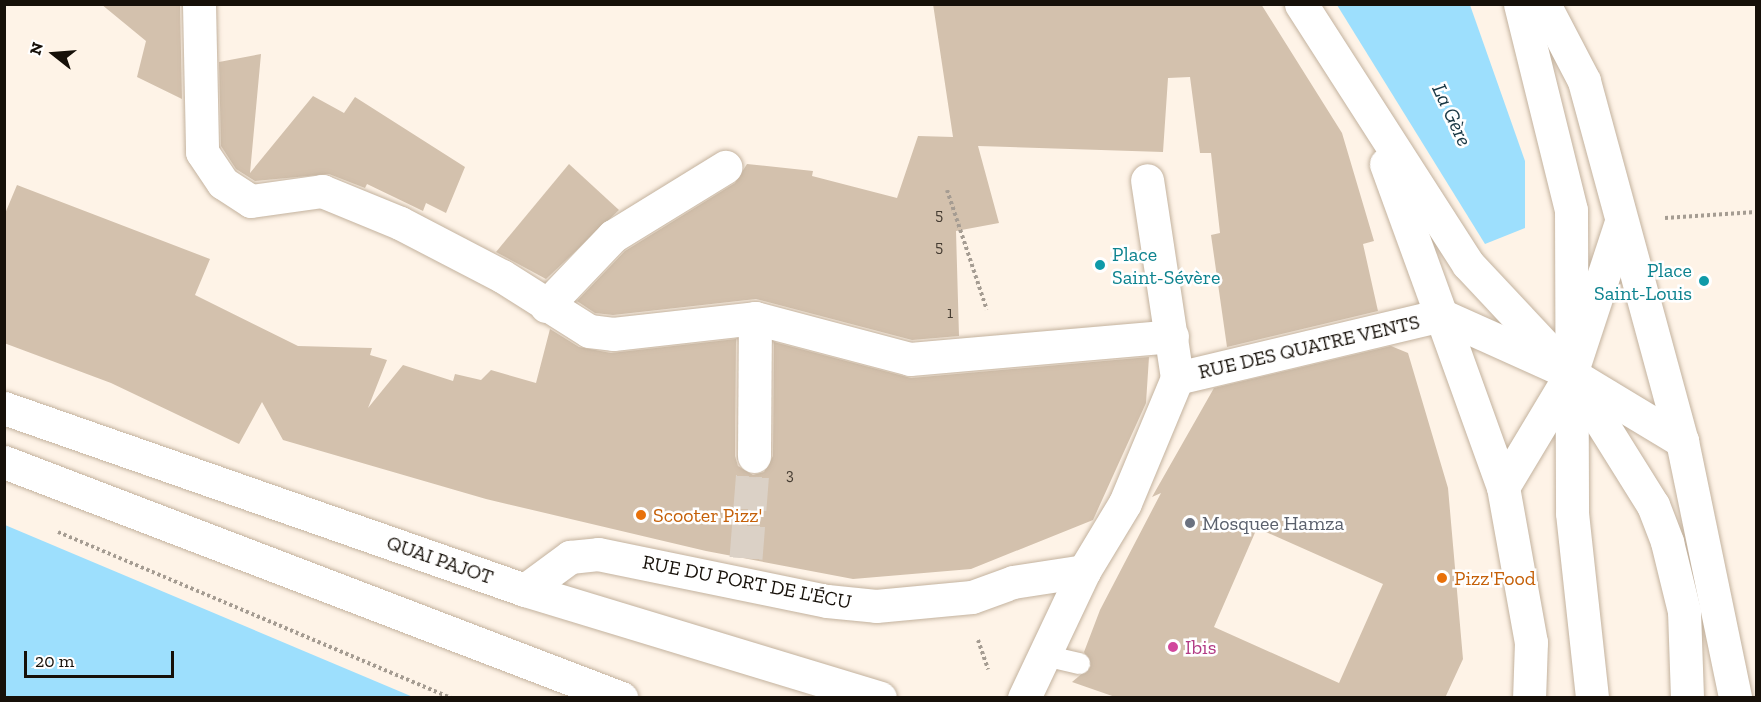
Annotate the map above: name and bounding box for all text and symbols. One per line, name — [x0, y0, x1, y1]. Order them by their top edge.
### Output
north arrow — [24, 24, 84, 84]
text: N — [25, 40, 47, 57]
water label: La Gère — [1427, 80, 1477, 150]
house number: 5 — [935, 205, 943, 225]
house number: 5 — [935, 237, 943, 257]
place label: Place Saint-Sévère — [1112, 242, 1220, 289]
marker: Place Saint-Sévère — [1093, 258, 1107, 272]
place label: Place Saint-Louis — [1594, 258, 1692, 305]
marker: Place Saint-Louis — [1697, 274, 1711, 288]
house number: 1 — [947, 303, 953, 323]
street label: RUE DES QUATRE VENTS — [1196, 310, 1422, 384]
house number: 3 — [786, 465, 794, 485]
place label: Scooter Pizz' — [653, 503, 763, 527]
marker: Scooter Pizz' — [634, 508, 648, 522]
place label: Mosquee Hamza — [1202, 511, 1344, 535]
marker: Mosquee Hamza — [1183, 516, 1197, 530]
street label: QUAI PAJOT — [384, 531, 496, 589]
street label: RUE DU PORT DE L'ÉCU — [640, 550, 854, 614]
place label: Pizz'Food — [1454, 566, 1536, 590]
marker: Pizz'Food — [1435, 571, 1449, 585]
place label: Ibis — [1185, 635, 1216, 659]
scale bar — [27, 639, 177, 677]
marker: Ibis — [1166, 640, 1180, 654]
text: 20 m — [35, 650, 74, 672]

